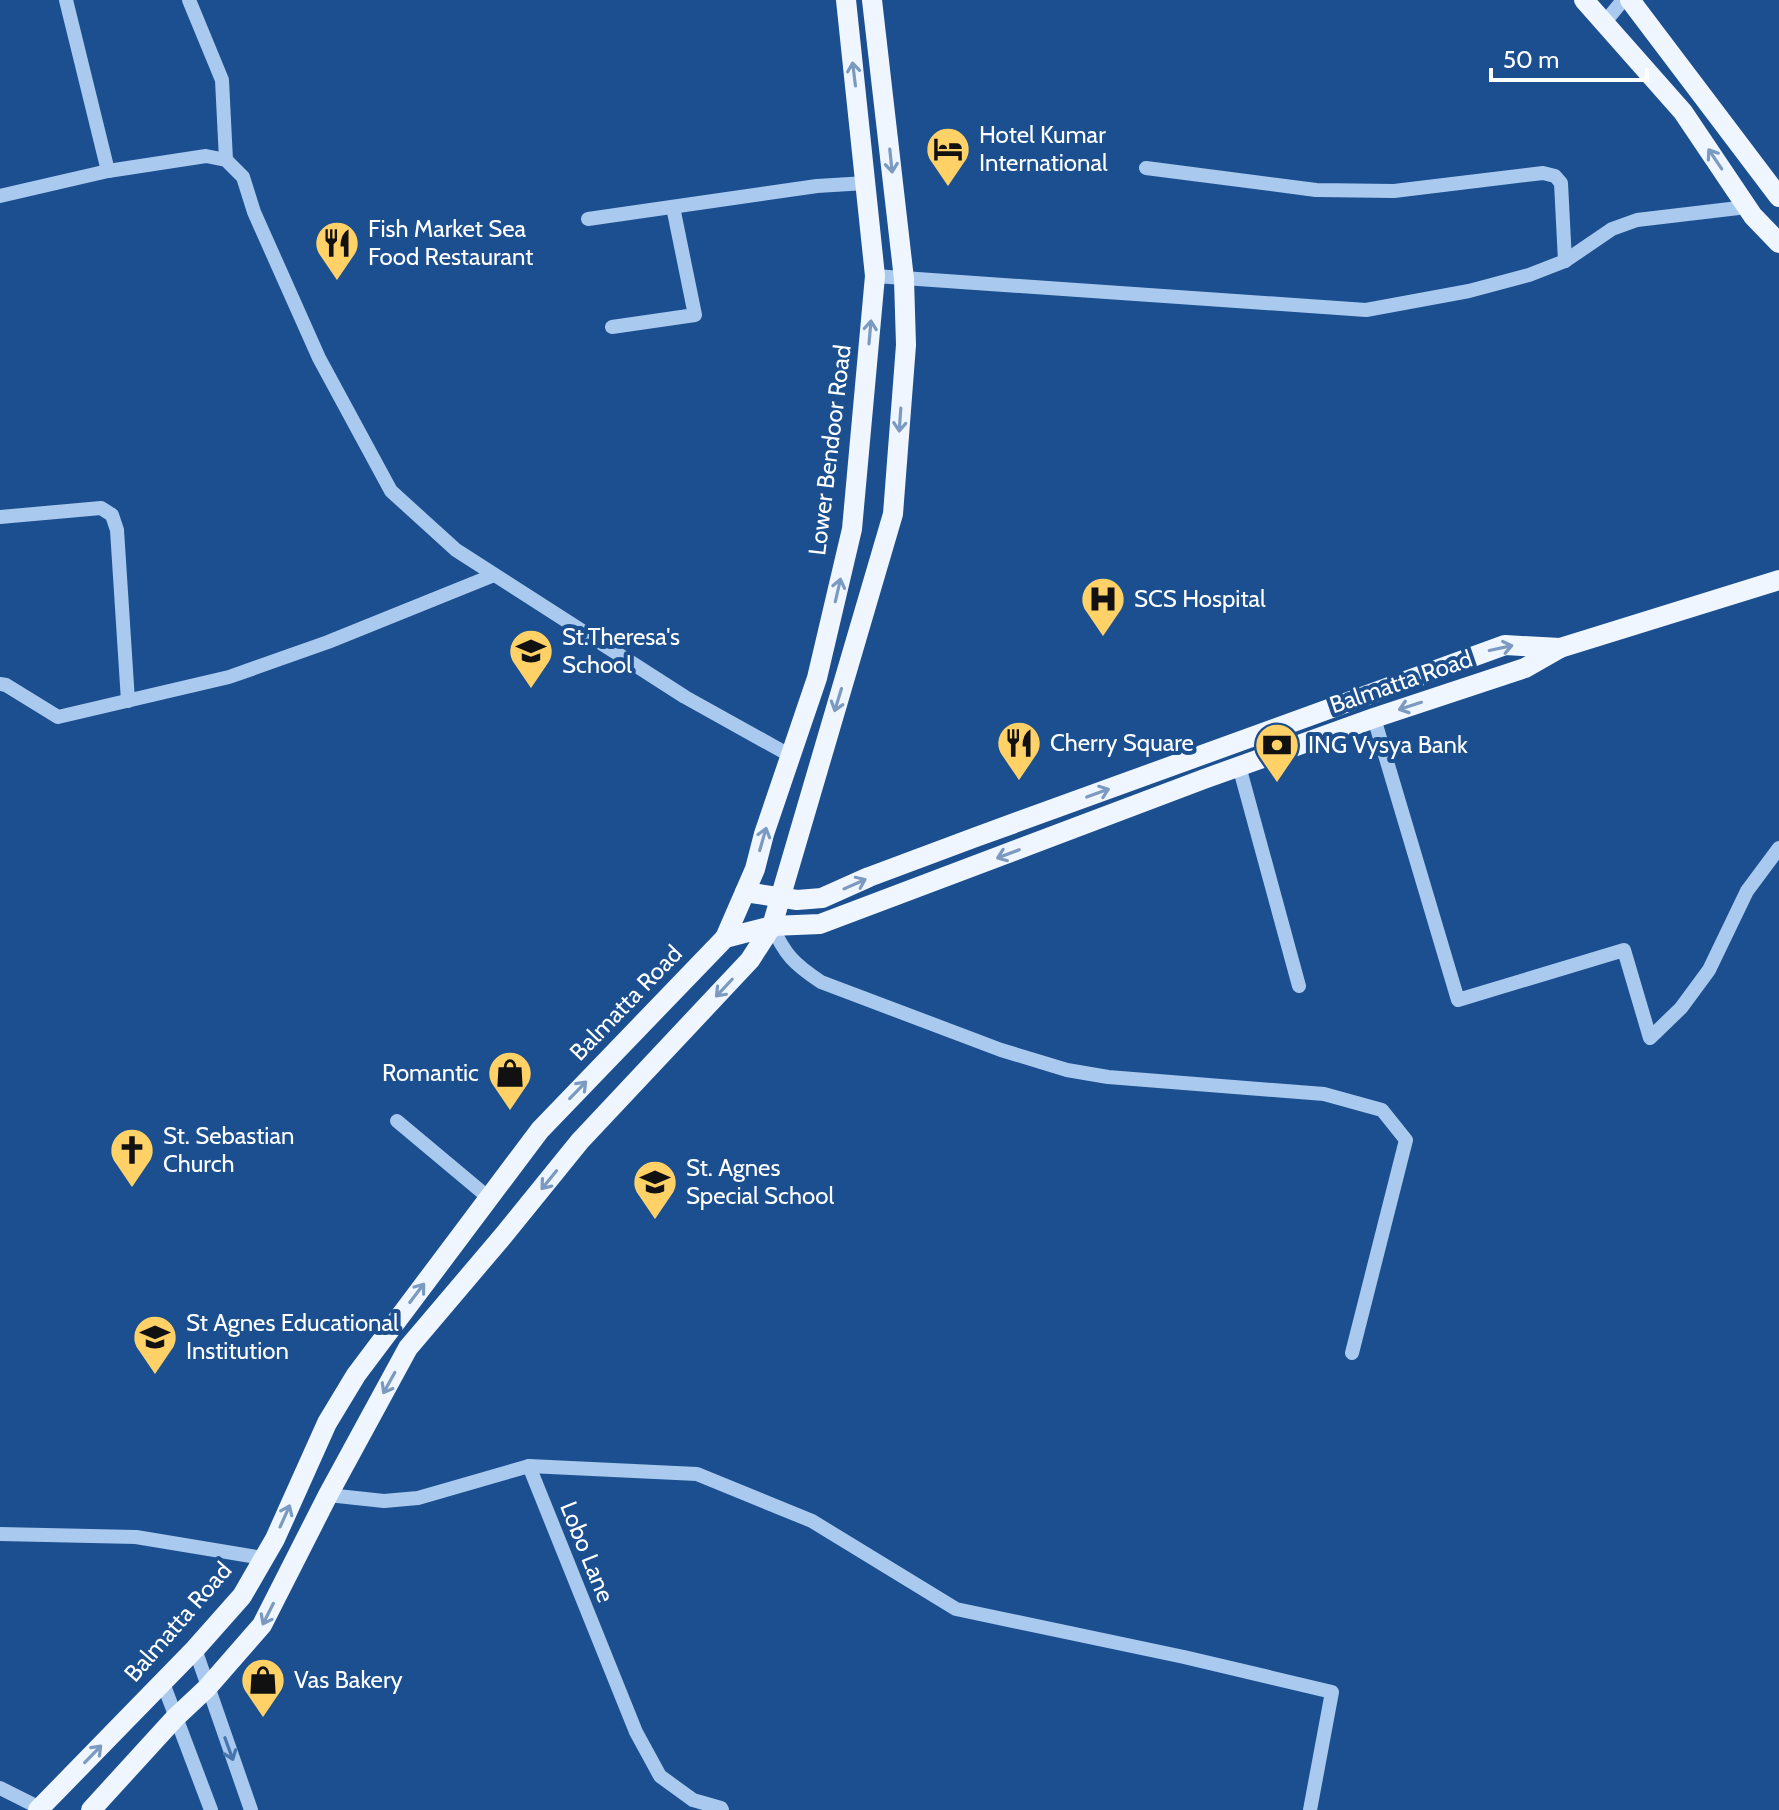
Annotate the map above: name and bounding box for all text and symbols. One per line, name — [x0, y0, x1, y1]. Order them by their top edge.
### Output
scale bar — [1491, 32, 1647, 82]
text: 50 m — [1503, 45, 1559, 74]
one-way arrow — [847, 61, 862, 88]
place label: Hotel Kumar International — [979, 120, 1108, 177]
hotel icon: Hotel Kumar International — [924, 125, 972, 188]
one-way arrow — [884, 147, 899, 174]
one-way arrow — [1707, 149, 1723, 171]
place label: Fish Market Sea Food Restaurant — [368, 214, 533, 271]
restaurant icon: Fish Market Sea Food Restaurant — [313, 219, 361, 282]
one-way arrow — [863, 320, 878, 346]
street label: Lower Bendoor Road — [802, 343, 857, 557]
one-way arrow — [892, 406, 907, 433]
hospital icon: SCS Hospital — [1079, 575, 1127, 638]
one-way arrow — [831, 578, 846, 603]
place label: SCS Hospital — [1134, 584, 1266, 613]
place label: St.Theresa's School — [562, 622, 680, 679]
school or university icon: St.Theresa's School — [507, 627, 555, 690]
one-way arrow — [1487, 640, 1513, 655]
street label: Balmatta Road — [1326, 644, 1476, 719]
one-way arrow — [830, 686, 845, 712]
one-way arrow — [1397, 700, 1422, 715]
restaurant icon: Cherry Square — [995, 719, 1043, 782]
bank icon: ING Vysya Bank — [1253, 721, 1301, 784]
place label: Cherry Square — [1050, 728, 1194, 757]
place label: ING Vysya Bank — [1308, 730, 1468, 759]
one-way arrow — [1086, 785, 1110, 799]
one-way arrow — [756, 826, 771, 852]
one-way arrow — [996, 848, 1021, 862]
one-way arrow — [842, 875, 866, 890]
street label: Balmatta Road — [563, 939, 688, 1066]
one-way arrow — [715, 977, 734, 997]
shop icon: Romantic — [486, 1049, 534, 1112]
place label: Romantic — [382, 1058, 479, 1087]
one-way arrow — [568, 1081, 587, 1100]
place label: St. Sebastian Church — [163, 1121, 294, 1178]
church icon: St. Sebastian Church — [108, 1126, 156, 1189]
place label: St. Agnes Special School — [686, 1153, 834, 1210]
school or university icon: St. Agnes Special School — [631, 1158, 679, 1221]
one-way arrow — [540, 1169, 558, 1189]
one-way arrow — [409, 1283, 425, 1305]
place label: St Agnes Educational Institution — [186, 1308, 399, 1365]
school or university icon: St Agnes Educational Institution — [131, 1313, 179, 1376]
one-way arrow — [380, 1371, 396, 1395]
street label: Lobo Lane — [554, 1497, 621, 1606]
one-way arrow — [278, 1504, 293, 1528]
street label: Balmatta Road — [118, 1556, 237, 1687]
one-way arrow — [259, 1601, 275, 1625]
shop icon: Vas Bakery — [239, 1656, 287, 1719]
place label: Vas Bakery — [294, 1665, 403, 1694]
one-way arrow — [223, 1736, 237, 1761]
one-way arrow — [83, 1744, 102, 1764]

